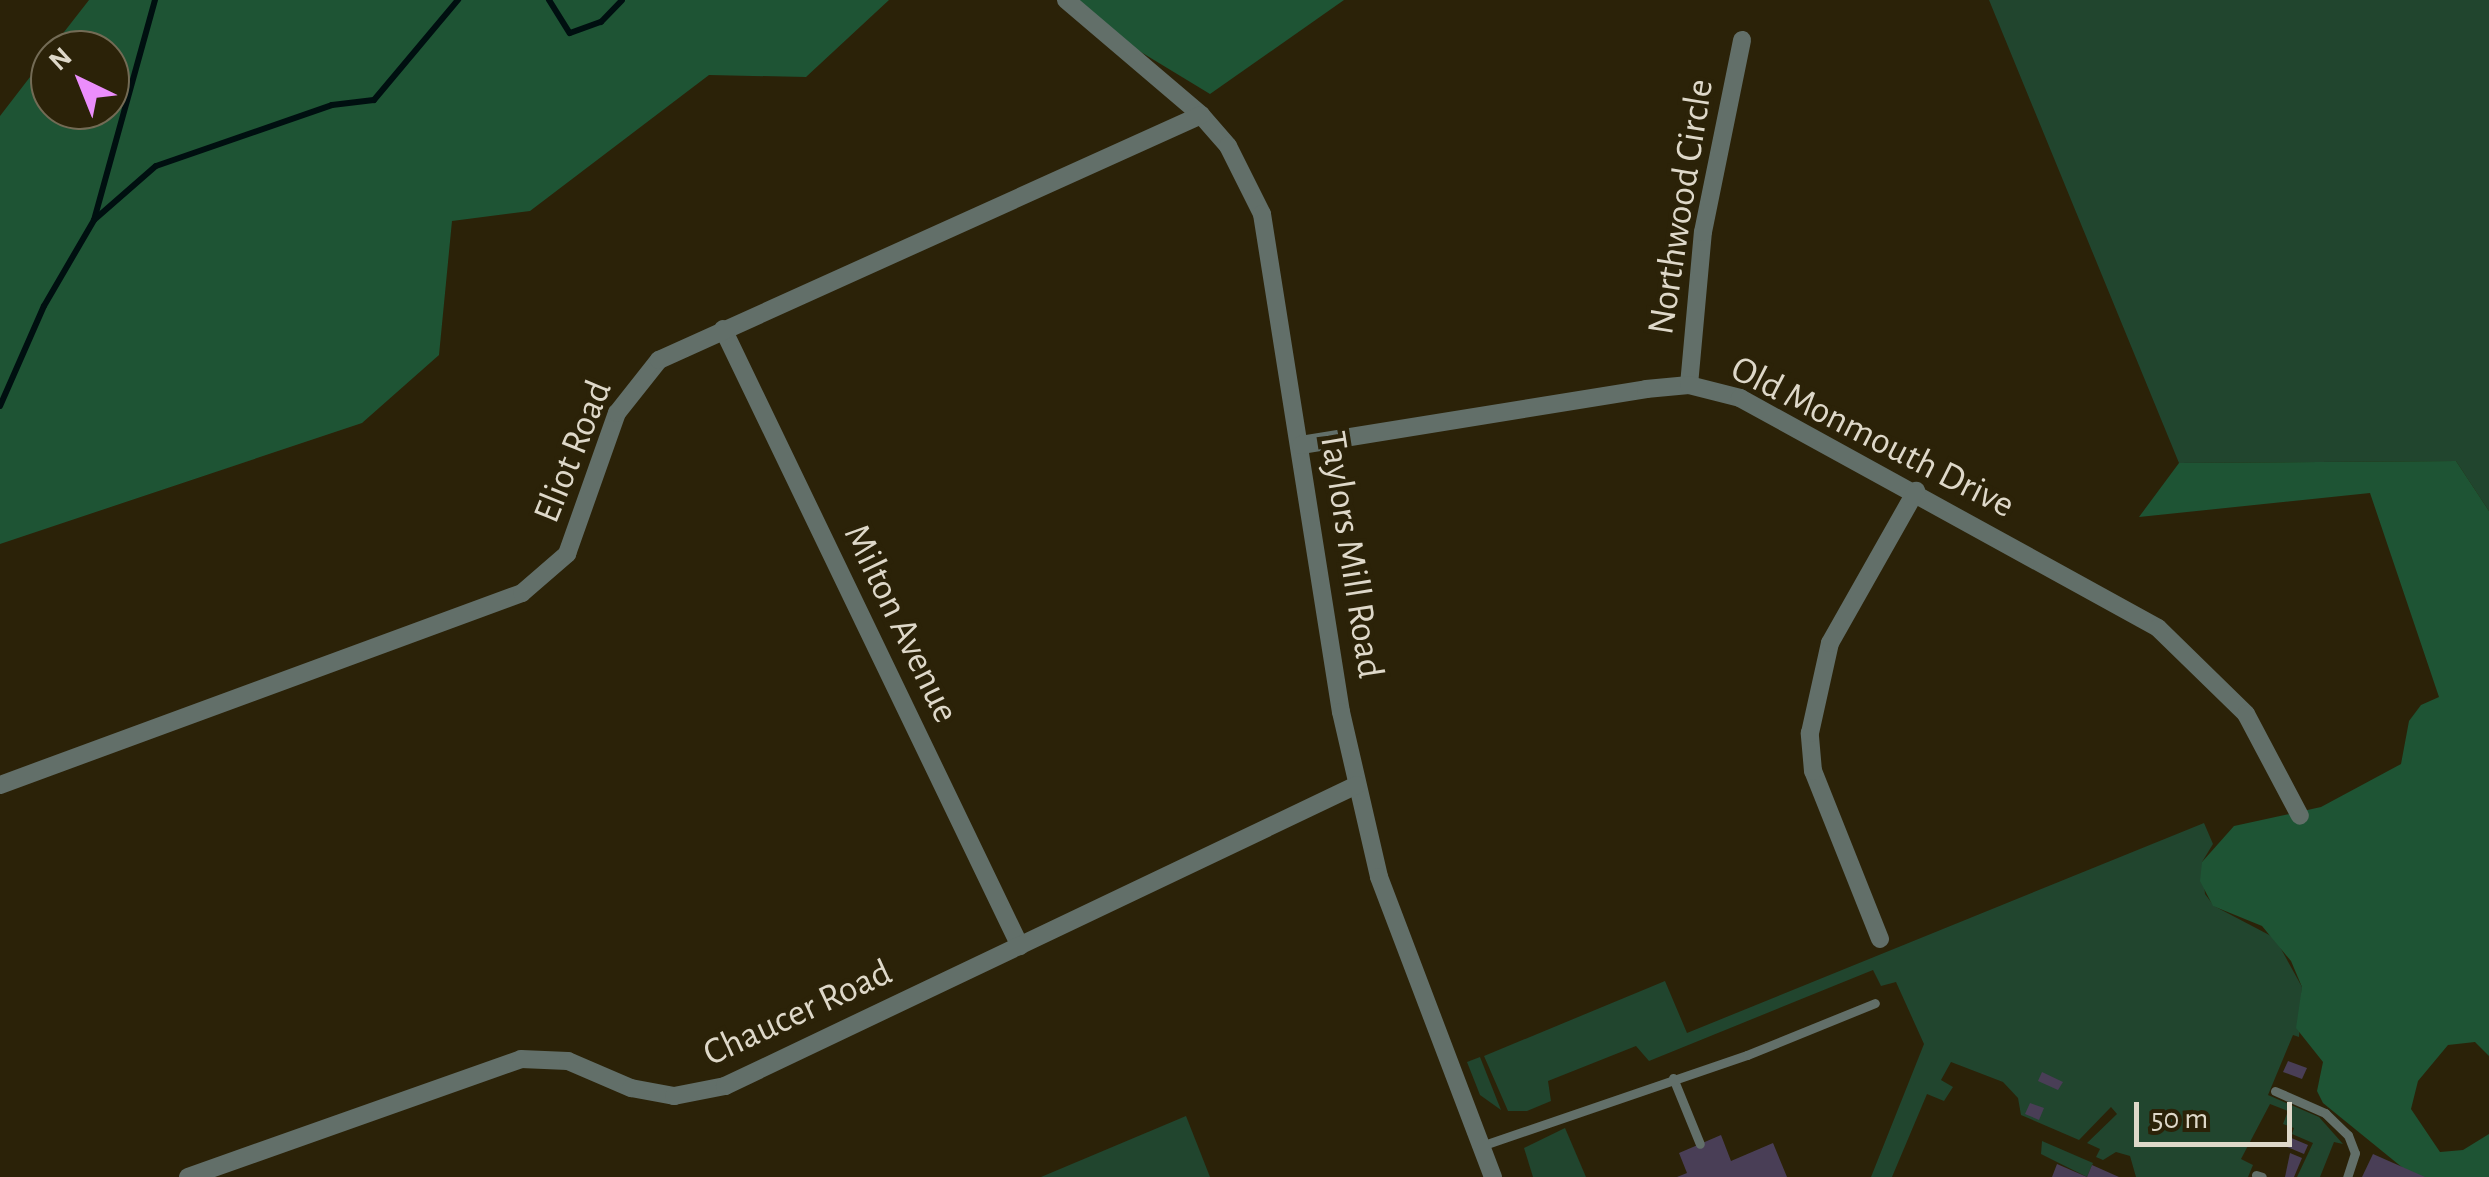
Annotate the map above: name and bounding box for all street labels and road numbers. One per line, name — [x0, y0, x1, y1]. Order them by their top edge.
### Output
street label: Northwood Circle — [1639, 76, 1725, 338]
street label: Old Monmouth Drive — [1723, 347, 2021, 529]
street label: Eliot Road — [525, 374, 623, 530]
street label: Taylors Mill Road — [1308, 428, 1392, 682]
street label: Milton Avenue — [832, 517, 968, 731]
street label: Chaucer Road — [697, 951, 899, 1077]

